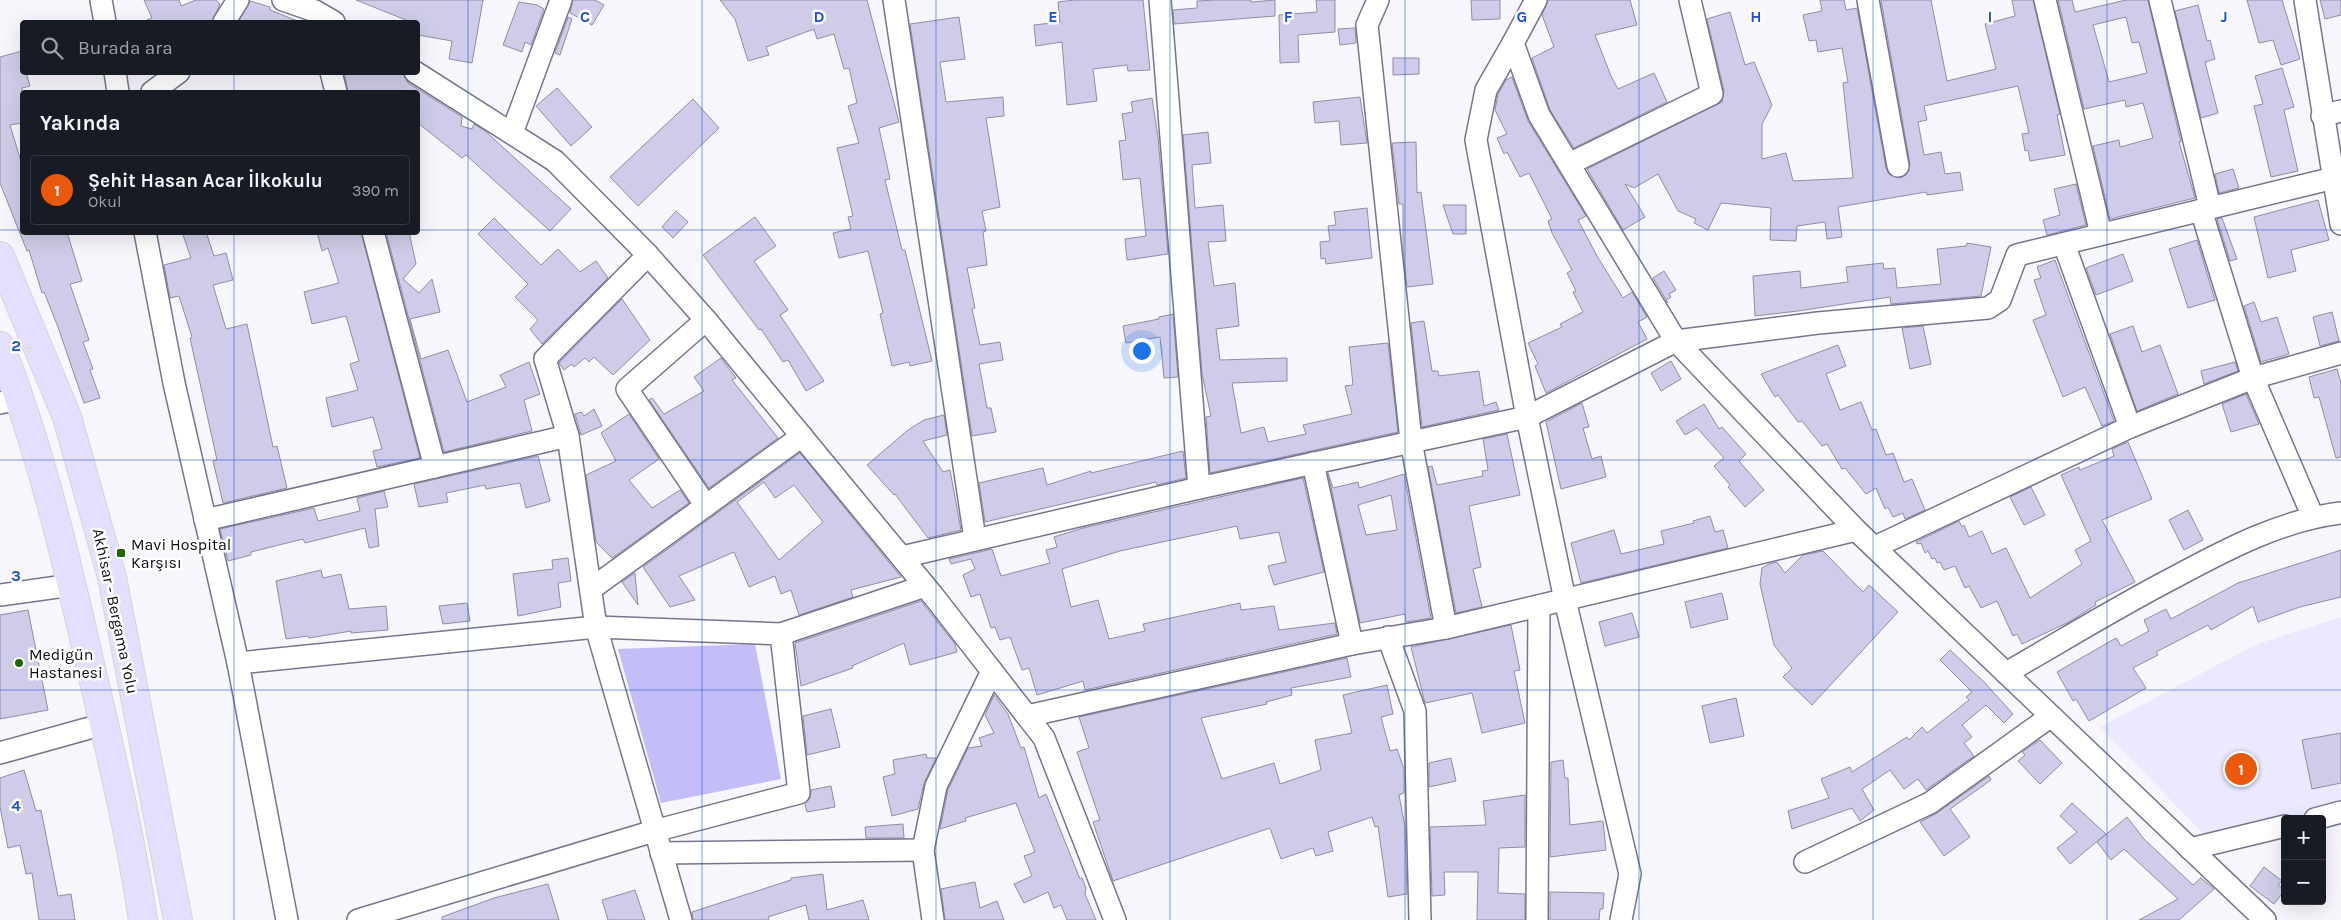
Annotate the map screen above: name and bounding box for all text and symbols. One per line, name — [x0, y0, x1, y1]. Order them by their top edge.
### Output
text: C — [580, 7, 590, 26]
text: D — [814, 7, 825, 26]
text: E — [1048, 7, 1058, 26]
text: F — [1284, 7, 1293, 26]
text: G — [1517, 7, 1527, 26]
text: H — [1750, 7, 1762, 26]
text: I — [1988, 7, 1992, 26]
text: J — [2220, 7, 2228, 26]
search box — [20, 20, 420, 75]
icon: search — [38, 34, 66, 62]
text: Burada ara — [78, 37, 173, 59]
text: Yakında — [40, 111, 121, 135]
text: Şehit Hasan Acar İlkokulu — [88, 170, 323, 192]
text: 1 — [54, 181, 60, 200]
text: 390 m — [352, 181, 399, 200]
text: Okul — [88, 192, 122, 211]
text: 2 — [11, 336, 21, 355]
your location — [1129, 338, 1155, 364]
street label: Akhisar - Bergama Yolu — [89, 527, 142, 696]
place label: Mavi Hospital Karşısı — [131, 535, 231, 572]
marker: Mavi Hospital Karşısı — [115, 547, 127, 559]
text: 3 — [11, 566, 21, 585]
place label: Medigün Hastanesi — [29, 645, 103, 682]
marker: Medigün Hastanesi — [13, 657, 25, 669]
pin: 1 — [2225, 750, 2257, 788]
text: 4 — [11, 796, 21, 815]
map controls — [2281, 815, 2326, 905]
button: + — [2281, 815, 2326, 860]
button: − — [2281, 860, 2326, 905]

